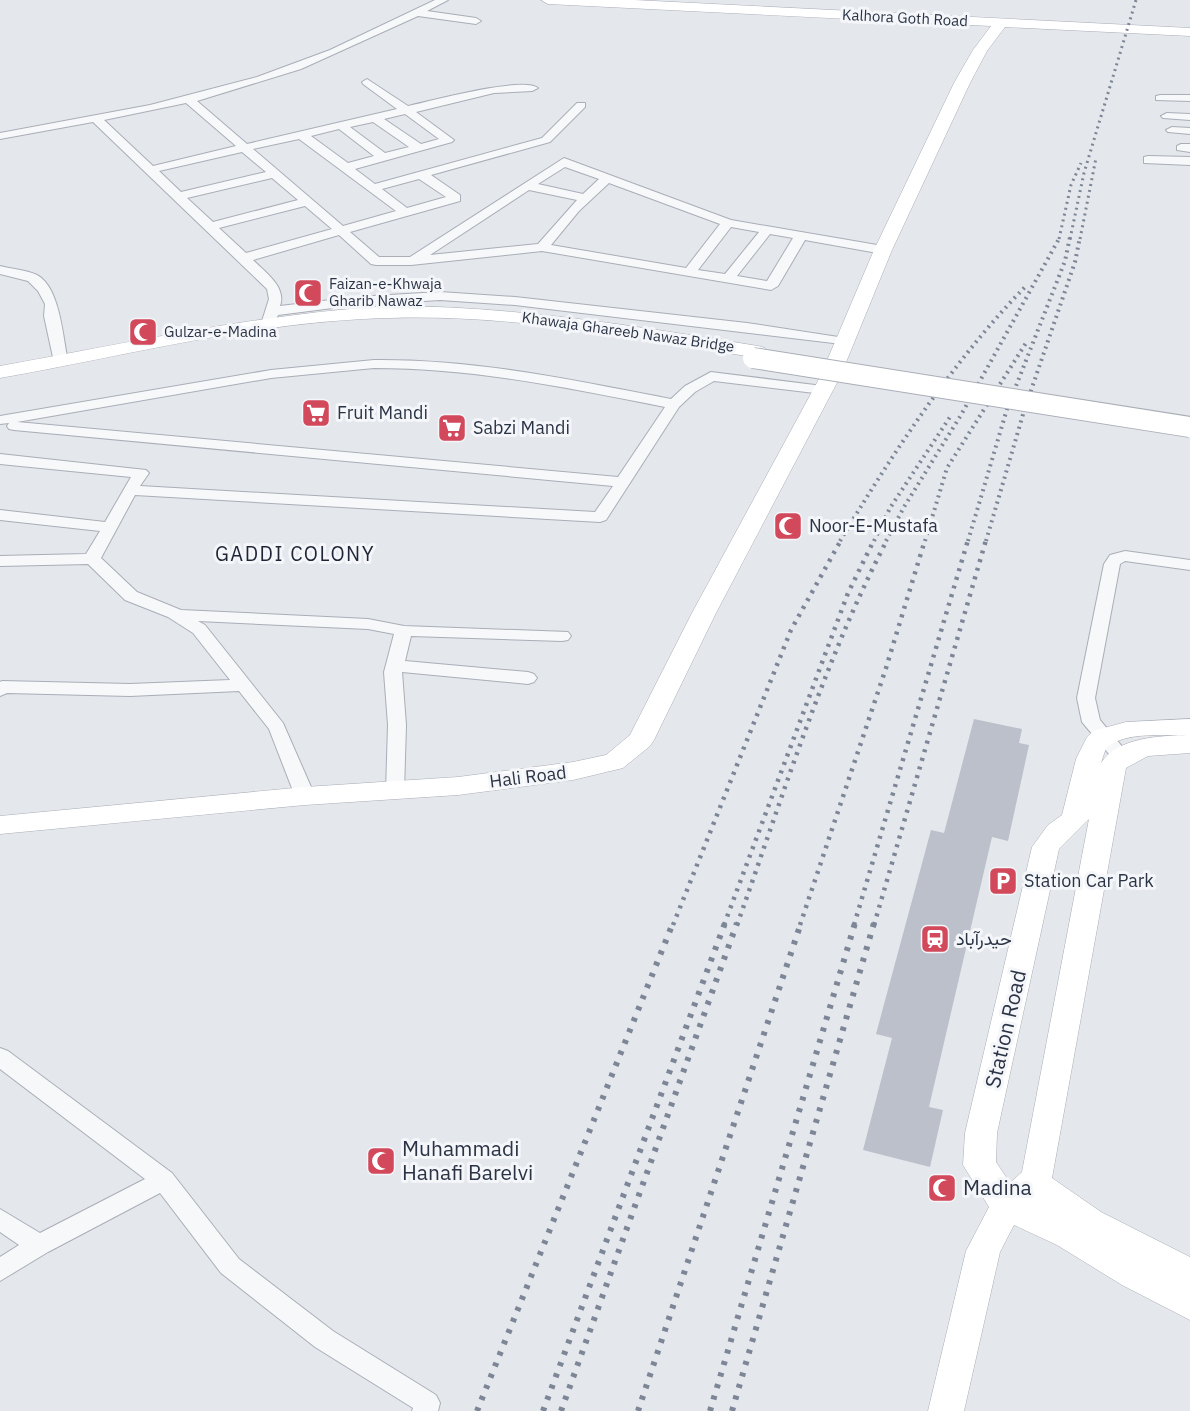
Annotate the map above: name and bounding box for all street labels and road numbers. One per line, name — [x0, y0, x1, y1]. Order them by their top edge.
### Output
street label: Kalhora Goth Road — [842, 5, 968, 30]
street label: Khawaja Ghareeb Nawaz Bridge — [521, 307, 735, 356]
street label: Hali Road — [488, 760, 568, 793]
street label: Station Road — [978, 967, 1032, 1091]

